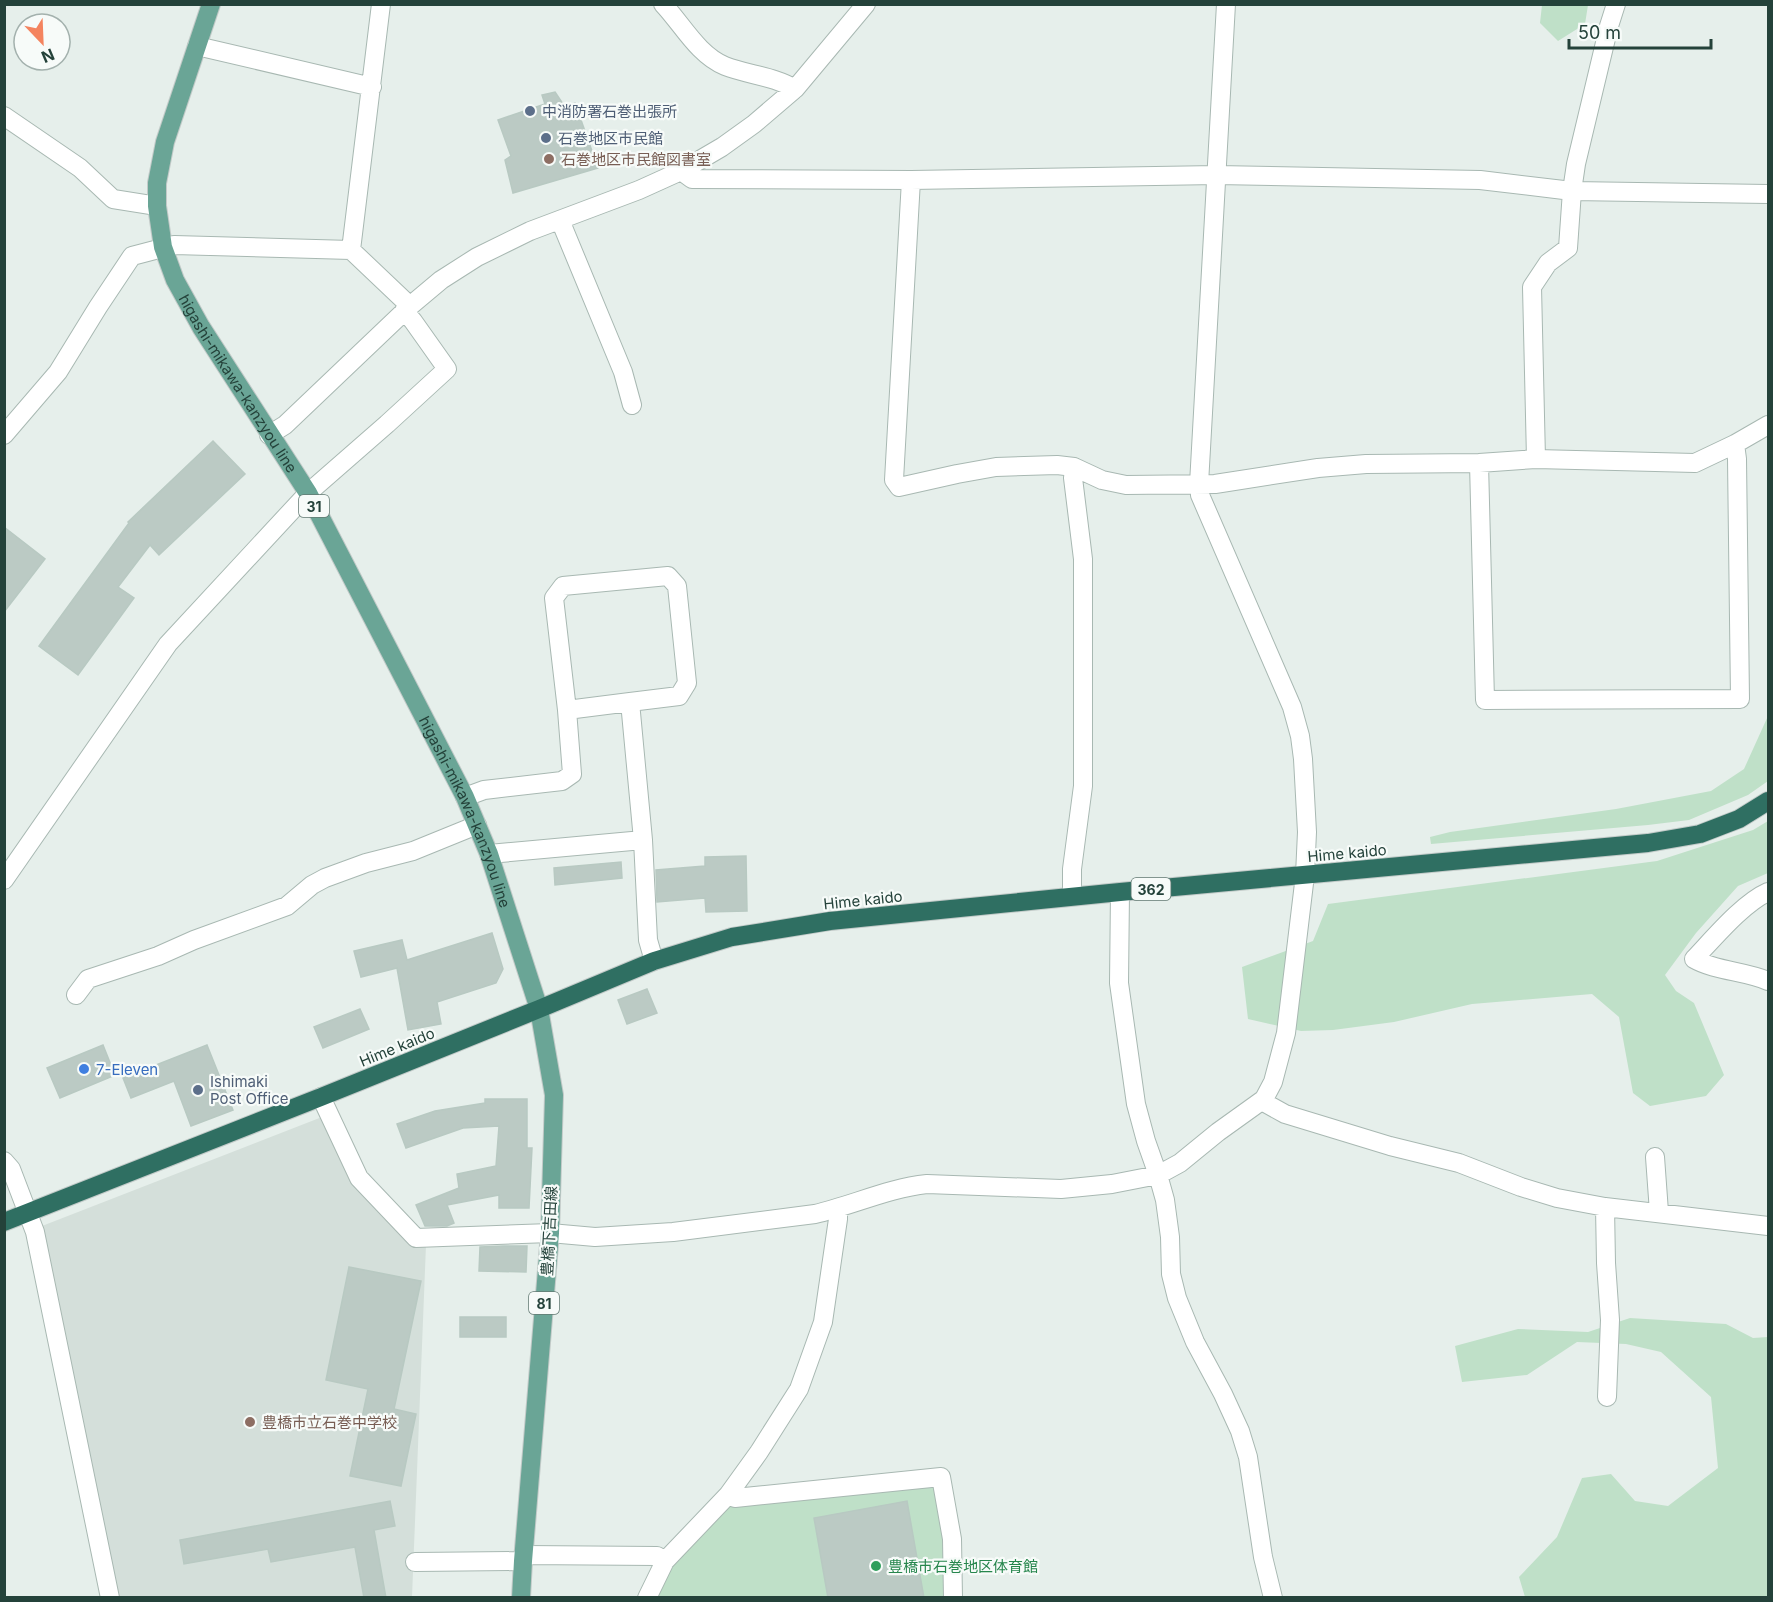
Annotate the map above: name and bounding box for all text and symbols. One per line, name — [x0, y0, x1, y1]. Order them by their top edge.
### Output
north arrow — [12, 12, 72, 72]
scale bar — [1569, 12, 1712, 50]
text: 50 m — [1578, 22, 1621, 43]
text: N — [38, 44, 57, 67]
place label: 中消防署石巻出張所 — [542, 102, 677, 121]
marker: 中消防署石巻出張所 — [523, 104, 537, 118]
place label: 石巻地区市民館 — [558, 129, 663, 148]
marker: 石巻地区市民館 — [539, 131, 553, 145]
place label: 石巻地区市民館図書室 — [561, 150, 711, 169]
marker: 石巻地区市民館図書室 — [542, 152, 556, 166]
street label: higashi-mikawa-kanzyou line — [175, 291, 302, 476]
road number: 31 — [299, 495, 329, 517]
street label: higashi-mikawa-kanzyou line — [415, 713, 515, 910]
street label: Hime kaido — [1307, 840, 1387, 866]
road number: 362 — [1132, 878, 1170, 900]
street label: Hime kaido — [823, 886, 903, 914]
street label: Hime kaido — [357, 1023, 437, 1071]
place label: 7-Eleven — [96, 1060, 158, 1079]
marker: 7-Eleven — [77, 1062, 91, 1076]
place label: Ishimaki Post Office — [210, 1072, 288, 1108]
marker: Ishimaki Post Office — [191, 1083, 205, 1097]
street label: 豊橋下吉田線 — [537, 1186, 561, 1276]
road number: 81 — [529, 1292, 559, 1314]
place label: 豊橋市立石巻中学校 — [262, 1413, 397, 1432]
marker: 豊橋市立石巻中学校 — [243, 1415, 257, 1429]
place label: 豊橋市石巻地区体育館 — [888, 1557, 1038, 1576]
marker: 豊橋市石巻地区体育館 — [869, 1559, 883, 1573]

